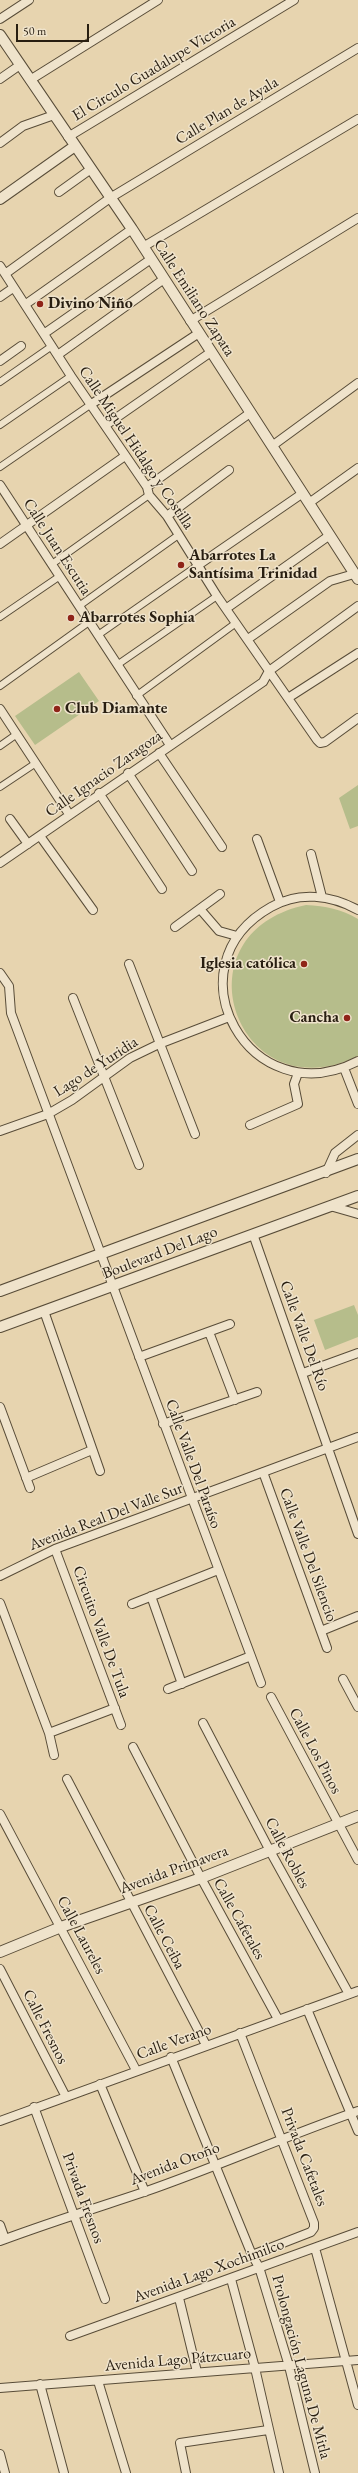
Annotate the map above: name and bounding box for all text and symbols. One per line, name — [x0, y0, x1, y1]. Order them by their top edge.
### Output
street label: El Circulo Guadalupe Victoria — [69, 13, 239, 125]
scale bar — [18, 16, 91, 42]
text: 50 m — [23, 23, 46, 39]
street label: Calle Plan de Ayala — [172, 73, 282, 149]
street label: Calle Emiliano Zapata — [149, 236, 239, 360]
place label: Divino Niño — [48, 294, 133, 314]
marker: Divino Niño — [35, 299, 45, 309]
street label: Calle Miguel Hidalgo y Costilla — [74, 363, 198, 533]
street label: Calle Juan Escutia — [19, 495, 95, 599]
place label: Abarrotes La Santísima Trinidad — [189, 546, 318, 584]
marker: Abarrotes La Santísima Trinidad — [176, 560, 186, 570]
place label: Abarrotes Sophia — [79, 608, 195, 628]
marker: Abarrotes Sophia — [66, 613, 76, 623]
place label: Club Diamante — [65, 699, 167, 719]
marker: Club Diamante — [52, 704, 62, 714]
street label: Calle Ignacio Zaragoza — [42, 726, 166, 822]
place label: Iglesia católica — [200, 954, 296, 974]
marker: Iglesia católica — [299, 959, 309, 969]
place label: Cancha — [289, 1008, 339, 1028]
marker: Cancha — [342, 1013, 352, 1023]
street label: Lago de Yuridia — [50, 1033, 142, 1101]
street label: Boulevard Del Lago — [100, 1222, 220, 1284]
street label: Calle Valle Del Río — [275, 1278, 333, 1394]
street label: Calle Valle Del Paraíso — [161, 1397, 225, 1531]
street label: Avenida Real Del Valle Sur — [26, 1479, 186, 1555]
street label: Calle Valle Del Silencio — [275, 1485, 341, 1625]
street label: Circuito Valle De Tula — [68, 1563, 134, 1701]
street label: Calle Los Pinos — [284, 1705, 346, 1797]
street label: Calle Robles — [260, 1814, 314, 1892]
street label: Avenida Primavera — [117, 1841, 231, 1899]
street label: Calle Cafetales — [209, 1875, 269, 1963]
street label: Calle Laureles — [52, 1893, 110, 1977]
street label: Calle Ceiba — [139, 1901, 189, 1973]
street label: Calle Fresnos — [18, 1986, 72, 2068]
street label: Calle Verano — [134, 2020, 214, 2064]
street label: Privada Cafetales — [276, 2105, 332, 2209]
street label: Avenida Otoño — [128, 2138, 222, 2190]
street label: Privada Fresnos — [58, 2150, 108, 2246]
street label: Avenida Lago Xochimilco — [131, 2235, 287, 2307]
street label: Prolongación Laguna De Mitla — [267, 2273, 335, 2461]
street label: Avenida Lago Pátzcuaro — [104, 2344, 252, 2376]

